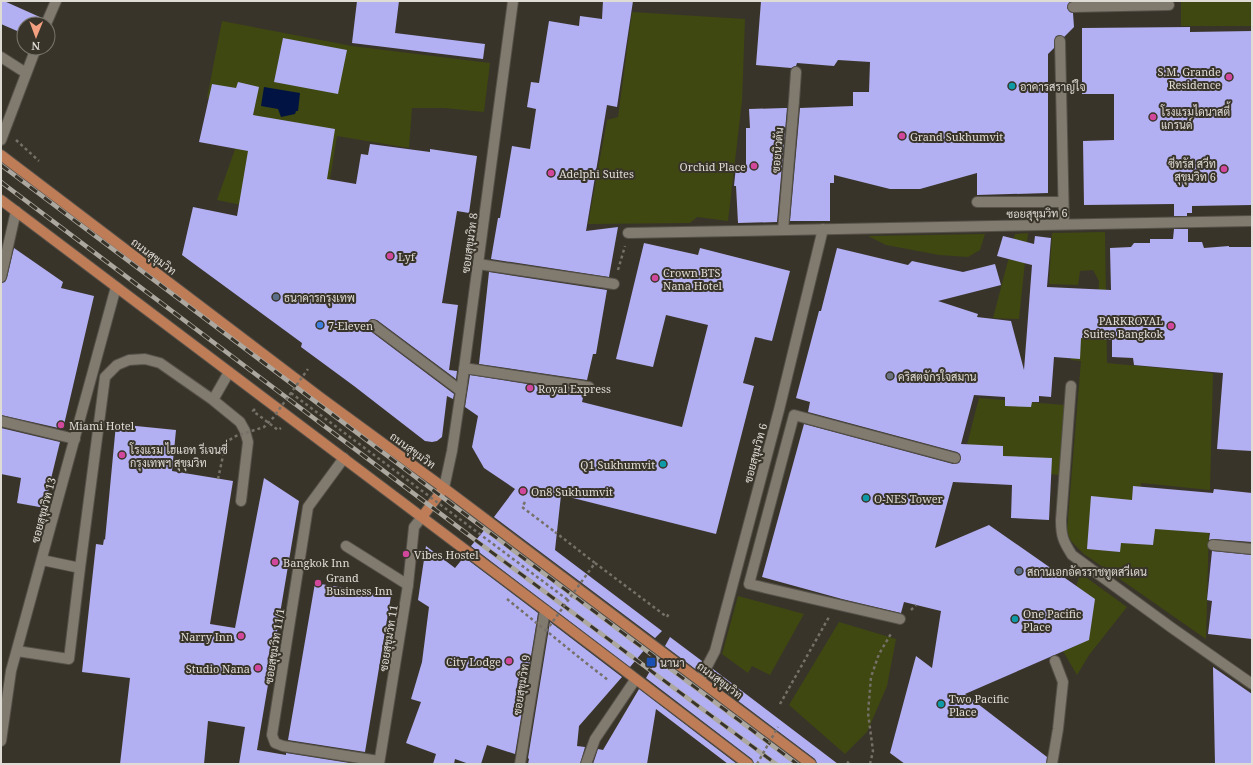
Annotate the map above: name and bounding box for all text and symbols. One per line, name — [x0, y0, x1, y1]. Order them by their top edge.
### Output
north arrow — [16, 16, 56, 56]
text: N — [31, 39, 40, 54]
place label: S.M. Grande Residence — [1158, 64, 1221, 92]
marker: S.M. Grande Residence — [1224, 72, 1234, 82]
place label: อาคารสราญ์ใจ — [1020, 79, 1086, 94]
marker: อาคารสราญ์ใจ — [1007, 81, 1017, 91]
place label: โรงแรมไดนาสตี้ แกรนด์ — [1160, 101, 1231, 132]
marker: โรงแรมไดนาสตี้ แกรนด์ — [1148, 112, 1158, 122]
street label: ซอยนิวตัน — [768, 127, 786, 173]
place label: Grand Sukhumvit — [910, 129, 1003, 144]
marker: Grand Sukhumvit — [897, 131, 907, 141]
place label: ซีทรัส สวีท สุขุมวิท 6 — [1168, 156, 1216, 186]
place label: Orchid Place — [680, 159, 746, 174]
marker: Orchid Place — [749, 161, 759, 171]
marker: ซีทรัส สวีท สุขุมวิท 6 — [1219, 164, 1229, 174]
place label: Adelphi Suites — [559, 166, 634, 181]
marker: Adelphi Suites — [546, 168, 556, 178]
street label: ซอยสุขุมวิท 6 — [1006, 205, 1068, 223]
street label: ซอยสุขุมวิท 8 — [457, 212, 483, 275]
street label: ถนนสุขุมวิท — [127, 234, 180, 280]
place label: Lyf — [398, 249, 416, 264]
marker: Lyf — [385, 251, 395, 261]
place label: Crown BTS Nana Hotel — [663, 265, 723, 293]
marker: Crown BTS Nana Hotel — [650, 273, 660, 283]
place label: ธนาคารกรุงเทพ — [284, 290, 355, 307]
marker: ธนาคารกรุงเทพ — [271, 292, 281, 302]
place label: PARKROYAL Suites Bangkok — [1084, 313, 1164, 341]
place label: 7-Eleven — [328, 318, 373, 333]
marker: 7-Eleven — [315, 320, 325, 330]
marker: PARKROYAL Suites Bangkok — [1166, 321, 1176, 331]
place label: คริสตจักรใจสมาน — [898, 369, 977, 384]
marker: คริสตจักรใจสมาน — [885, 371, 895, 381]
place label: Royal Express — [538, 381, 611, 396]
marker: Royal Express — [525, 383, 535, 393]
place label: Miami Hotel — [69, 418, 135, 433]
marker: Miami Hotel — [56, 420, 66, 430]
street label: ซอยสุขุมวิท 6 — [740, 422, 772, 485]
street label: ถนนสุขุมวิท — [386, 428, 439, 473]
place label: โรงแรม ไฮแอท รีเจนซี่ กรุงเทพฯ สุขุมวิท — [129, 439, 228, 472]
marker: โรงแรม ไฮแอท รีเจนซี่ กรุงเทพฯ สุขุมวิท — [117, 450, 127, 460]
place label: Q1 Sukhumvit — [580, 457, 655, 472]
marker: Q1 Sukhumvit — [658, 459, 668, 469]
street label: ซอยสุขุมวิท 13 — [27, 476, 61, 545]
place label: On8 Sukhumvit — [531, 484, 613, 499]
marker: On8 Sukhumvit — [518, 486, 528, 496]
place label: O-NES Tower — [874, 491, 944, 506]
marker: O-NES Tower — [861, 493, 871, 503]
place label: Vibes Hostel — [414, 547, 479, 562]
marker: Vibes Hostel — [401, 549, 411, 559]
place label: Bangkok Inn — [283, 555, 349, 570]
marker: Bangkok Inn — [270, 557, 280, 567]
place label: สถานเอกอัครราชทูตสวีเดน — [1027, 564, 1147, 580]
marker: สถานเอกอัครราชทูตสวีเดน — [1014, 566, 1024, 576]
place label: Grand Business Inn — [326, 570, 393, 598]
marker: Grand Business Inn — [313, 578, 323, 588]
street label: ซอยสุขุมวิท 11 — [375, 604, 403, 673]
place label: One Pacific Place — [1023, 606, 1081, 634]
street label: ซอยสุขุมวิท 11/1 — [261, 607, 289, 685]
marker: One Pacific Place — [1010, 614, 1020, 624]
place label: Narry Inn — [181, 629, 233, 644]
marker: Narry Inn — [236, 631, 246, 641]
place label: City Lodge — [446, 654, 501, 669]
street label: ซอยสุขุมวิท 9 — [509, 654, 535, 717]
place label: นานา — [660, 655, 685, 670]
marker: City Lodge — [504, 656, 514, 666]
marker: นานา — [645, 656, 657, 668]
street label: ถนนสุขุมวิท — [693, 658, 746, 704]
place label: Studio Nana — [186, 661, 250, 676]
marker: Studio Nana — [253, 663, 263, 673]
place label: Two Pacific Place — [949, 691, 1009, 719]
marker: Two Pacific Place — [936, 699, 946, 709]

